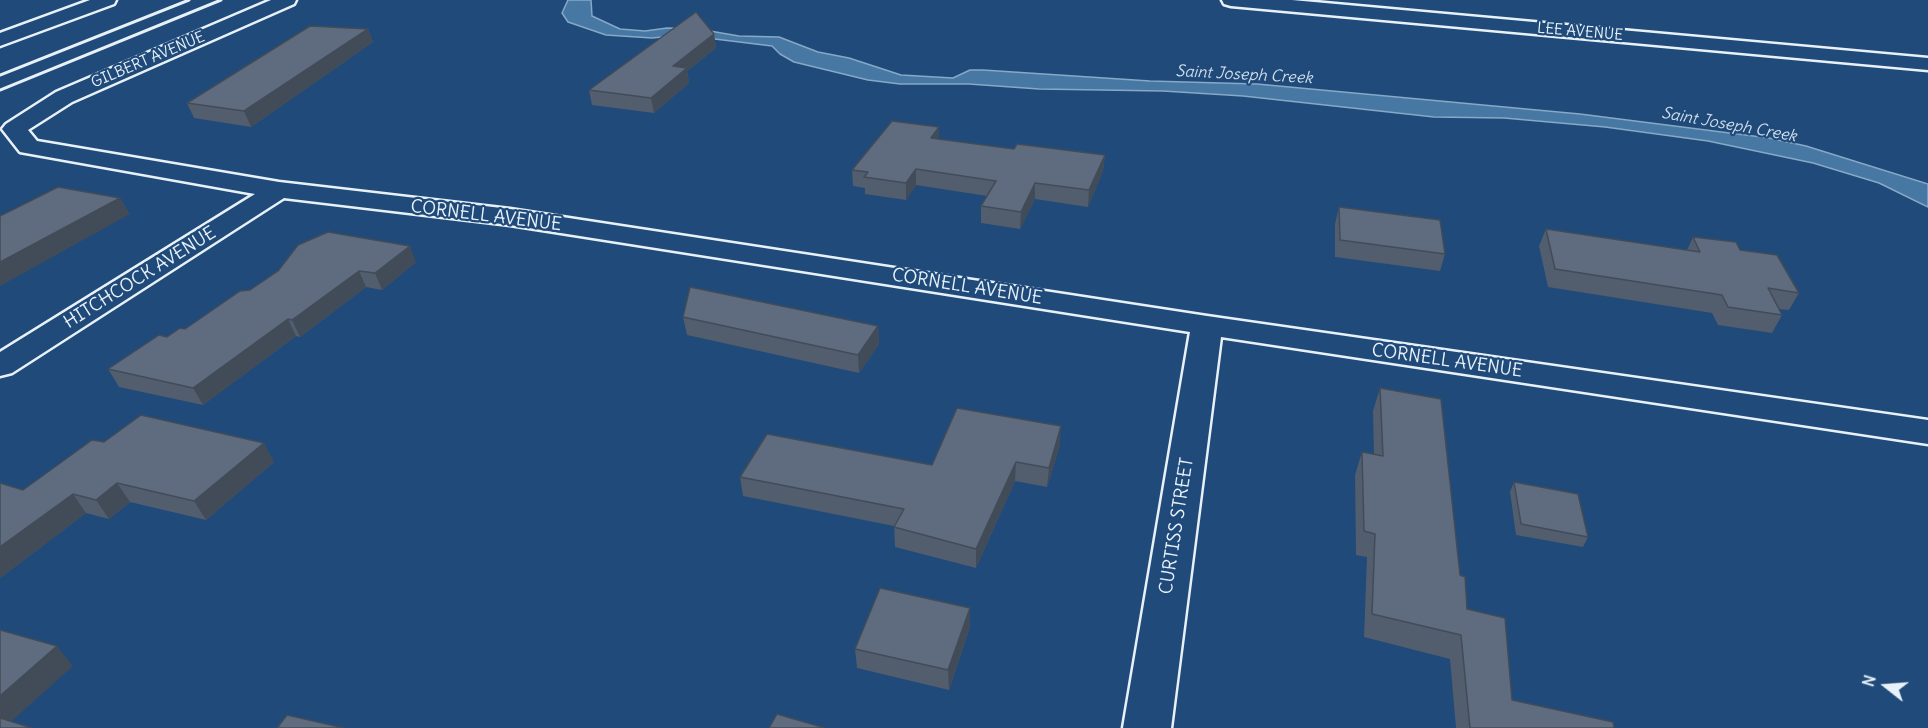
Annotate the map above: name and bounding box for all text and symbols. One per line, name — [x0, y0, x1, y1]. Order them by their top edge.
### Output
street label: LEE AVENUE — [1536, 19, 1624, 45]
street label: GILBERT AVENUE — [89, 28, 207, 92]
water label: Saint Joseph Creek — [1175, 62, 1313, 88]
water label: Saint Joseph Creek — [1660, 104, 1798, 146]
street label: CORNELL AVENUE — [409, 196, 563, 236]
street label: HITCHCOCK AVENUE — [60, 222, 220, 334]
street label: CORNELL AVENUE — [890, 264, 1044, 310]
street label: CORNELL AVENUE — [1370, 340, 1524, 382]
street label: CURTISS STREET — [1156, 456, 1198, 596]
north arrow — [1856, 656, 1916, 716]
text: N — [1858, 673, 1880, 689]

